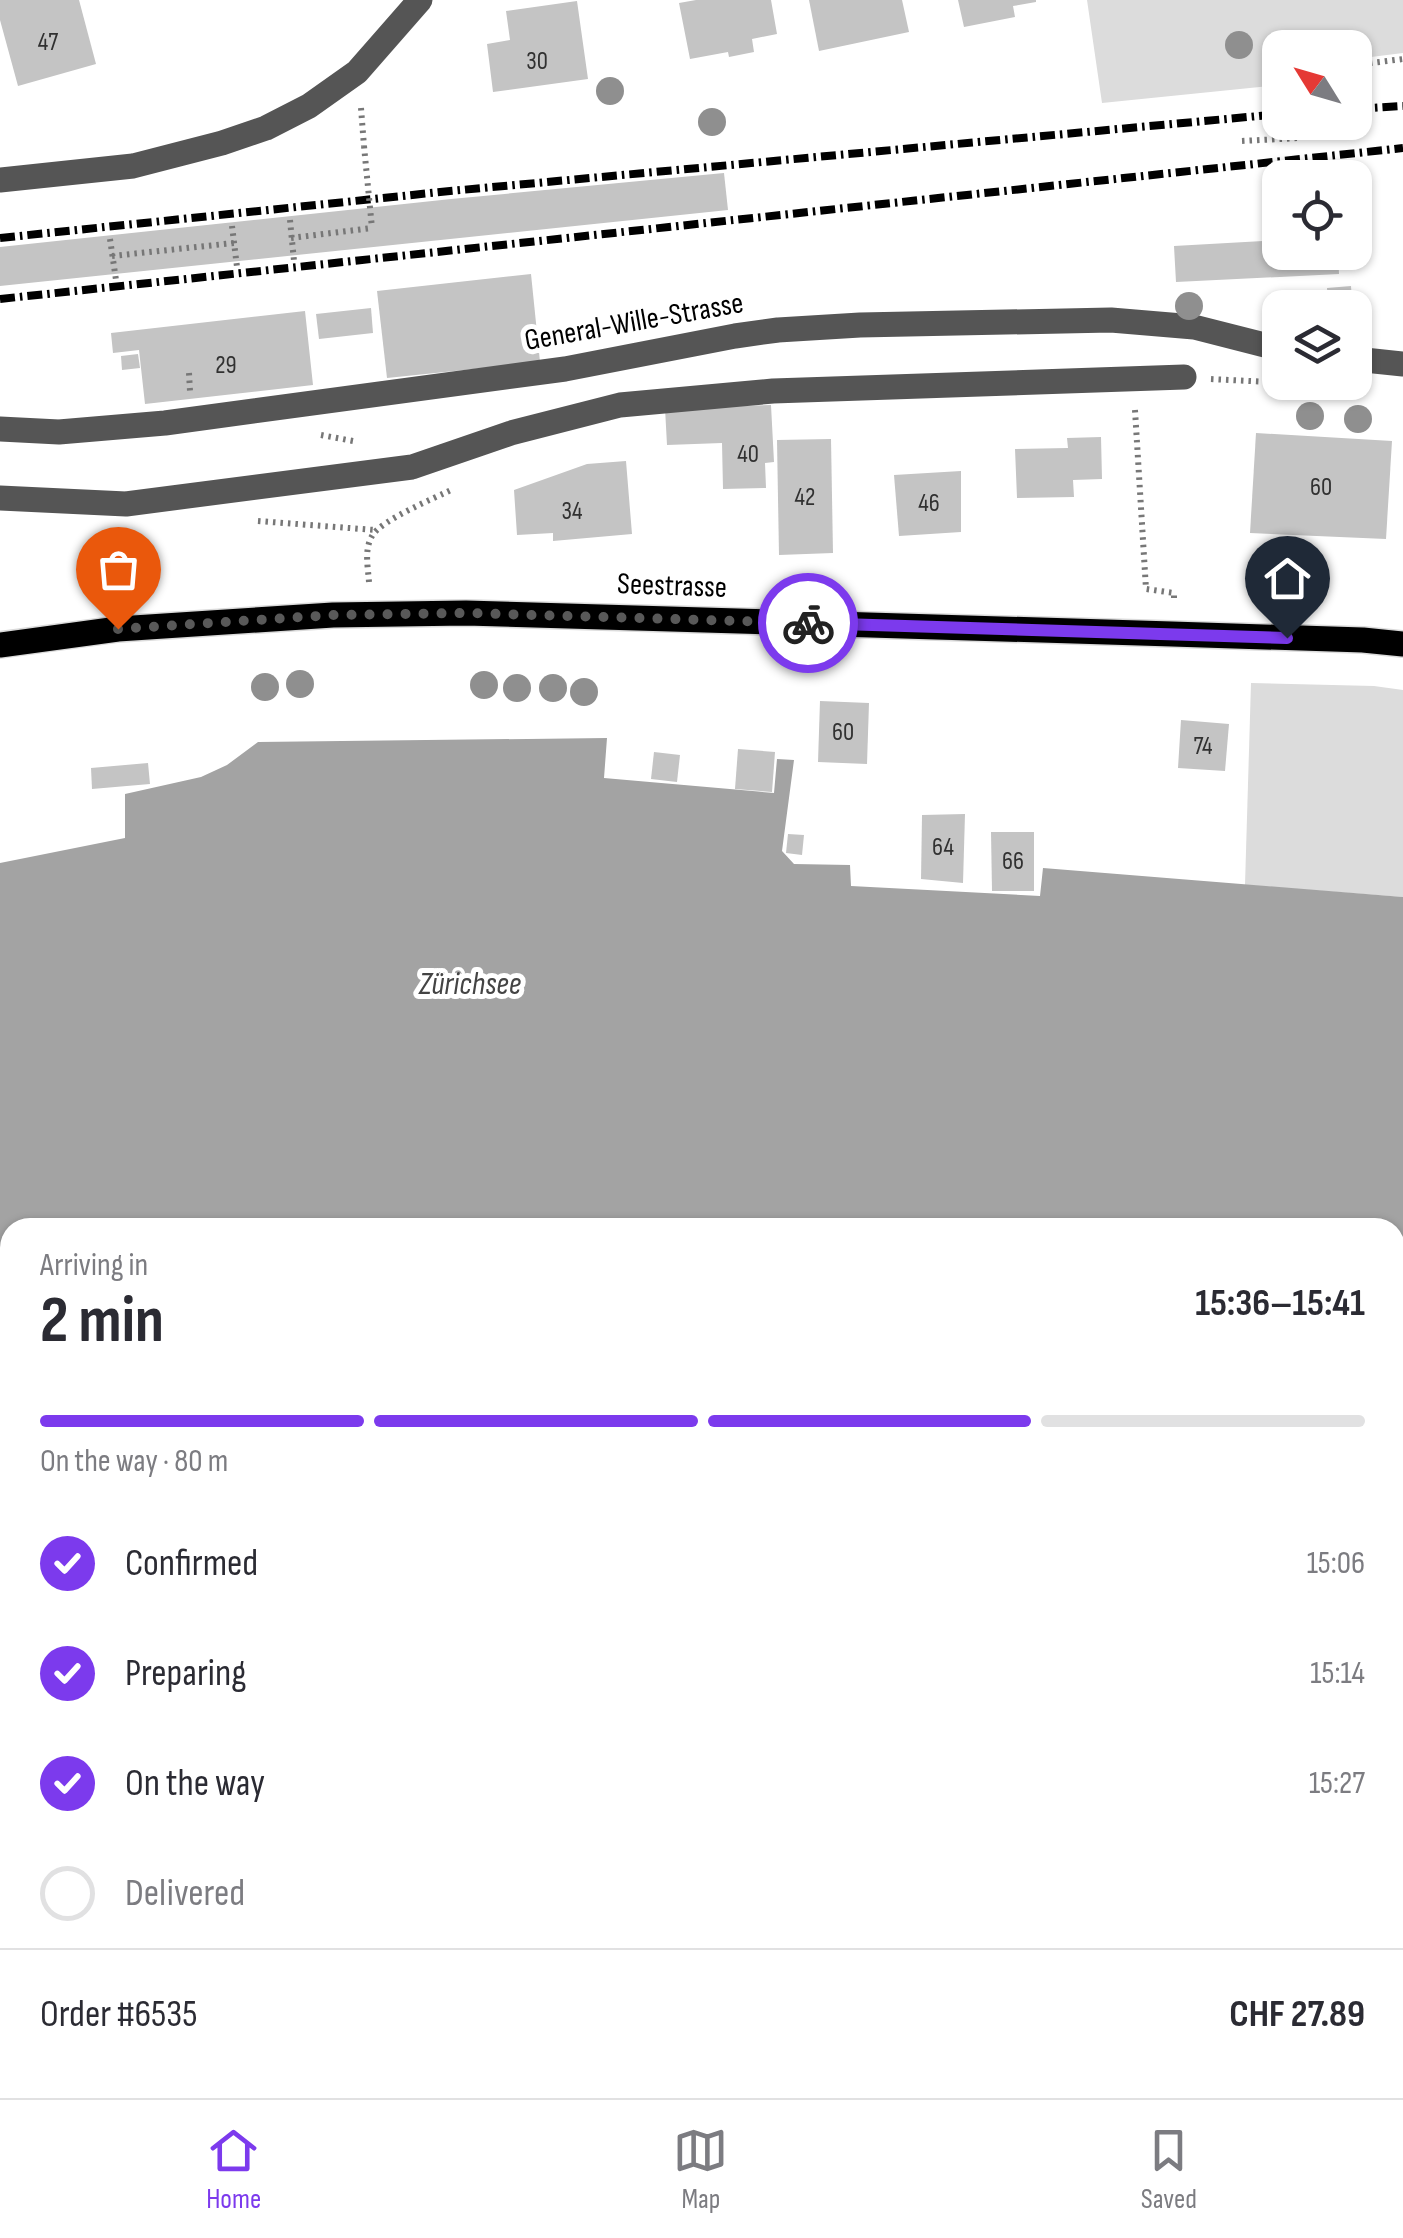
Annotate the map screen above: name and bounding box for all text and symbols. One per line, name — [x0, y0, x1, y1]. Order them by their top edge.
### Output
house number: 47 — [38, 27, 58, 58]
north arrow — [1262, 30, 1372, 140]
map controls — [1262, 30, 1372, 400]
house number: 30 — [526, 46, 548, 77]
button: locate — [1262, 160, 1372, 270]
street label: General-Wille-Strasse — [522, 285, 746, 359]
button: layers — [1262, 290, 1372, 400]
house number: 29 — [215, 350, 237, 381]
house number: 40 — [737, 439, 759, 470]
house number: 60 — [1310, 472, 1332, 503]
house number: 42 — [795, 482, 815, 513]
house number: 46 — [918, 488, 940, 519]
house number: 34 — [562, 496, 582, 527]
pin — [76, 527, 161, 630]
pin — [1245, 536, 1330, 639]
icon: bag — [91, 542, 146, 597]
icon: home — [1260, 551, 1315, 606]
street label: Seestrasse — [616, 566, 728, 606]
courier — [758, 573, 858, 673]
icon: bike — [781, 596, 836, 651]
house number: 60 — [832, 717, 854, 748]
house number: 74 — [1193, 731, 1213, 762]
house number: 64 — [932, 832, 954, 863]
house number: 66 — [1002, 846, 1024, 877]
water label: Zürichsee — [418, 965, 521, 1004]
text: Arriving in — [40, 1246, 148, 1285]
text: 15:36–15:41 — [1195, 1281, 1365, 1326]
text: 2 min — [40, 1283, 164, 1361]
text: On the way · 80 m — [40, 1442, 228, 1481]
icon: check — [40, 1536, 95, 1591]
text: Confirmed — [125, 1541, 258, 1586]
text: 15:06 — [1307, 1544, 1365, 1583]
icon: check — [40, 1646, 95, 1701]
text: Preparing — [125, 1651, 246, 1696]
text: 15:14 — [1310, 1654, 1365, 1693]
icon: check — [40, 1756, 95, 1811]
text: On the way — [125, 1761, 265, 1806]
text: 15:27 — [1309, 1764, 1365, 1803]
text: Delivered — [125, 1871, 245, 1916]
text: Order #6535 — [40, 1992, 197, 2037]
text: CHF 27.89 — [1229, 1992, 1365, 2037]
tab: Home — [206, 2123, 261, 2216]
tab: Map — [673, 2123, 728, 2216]
tab: Saved — [1141, 2123, 1197, 2216]

